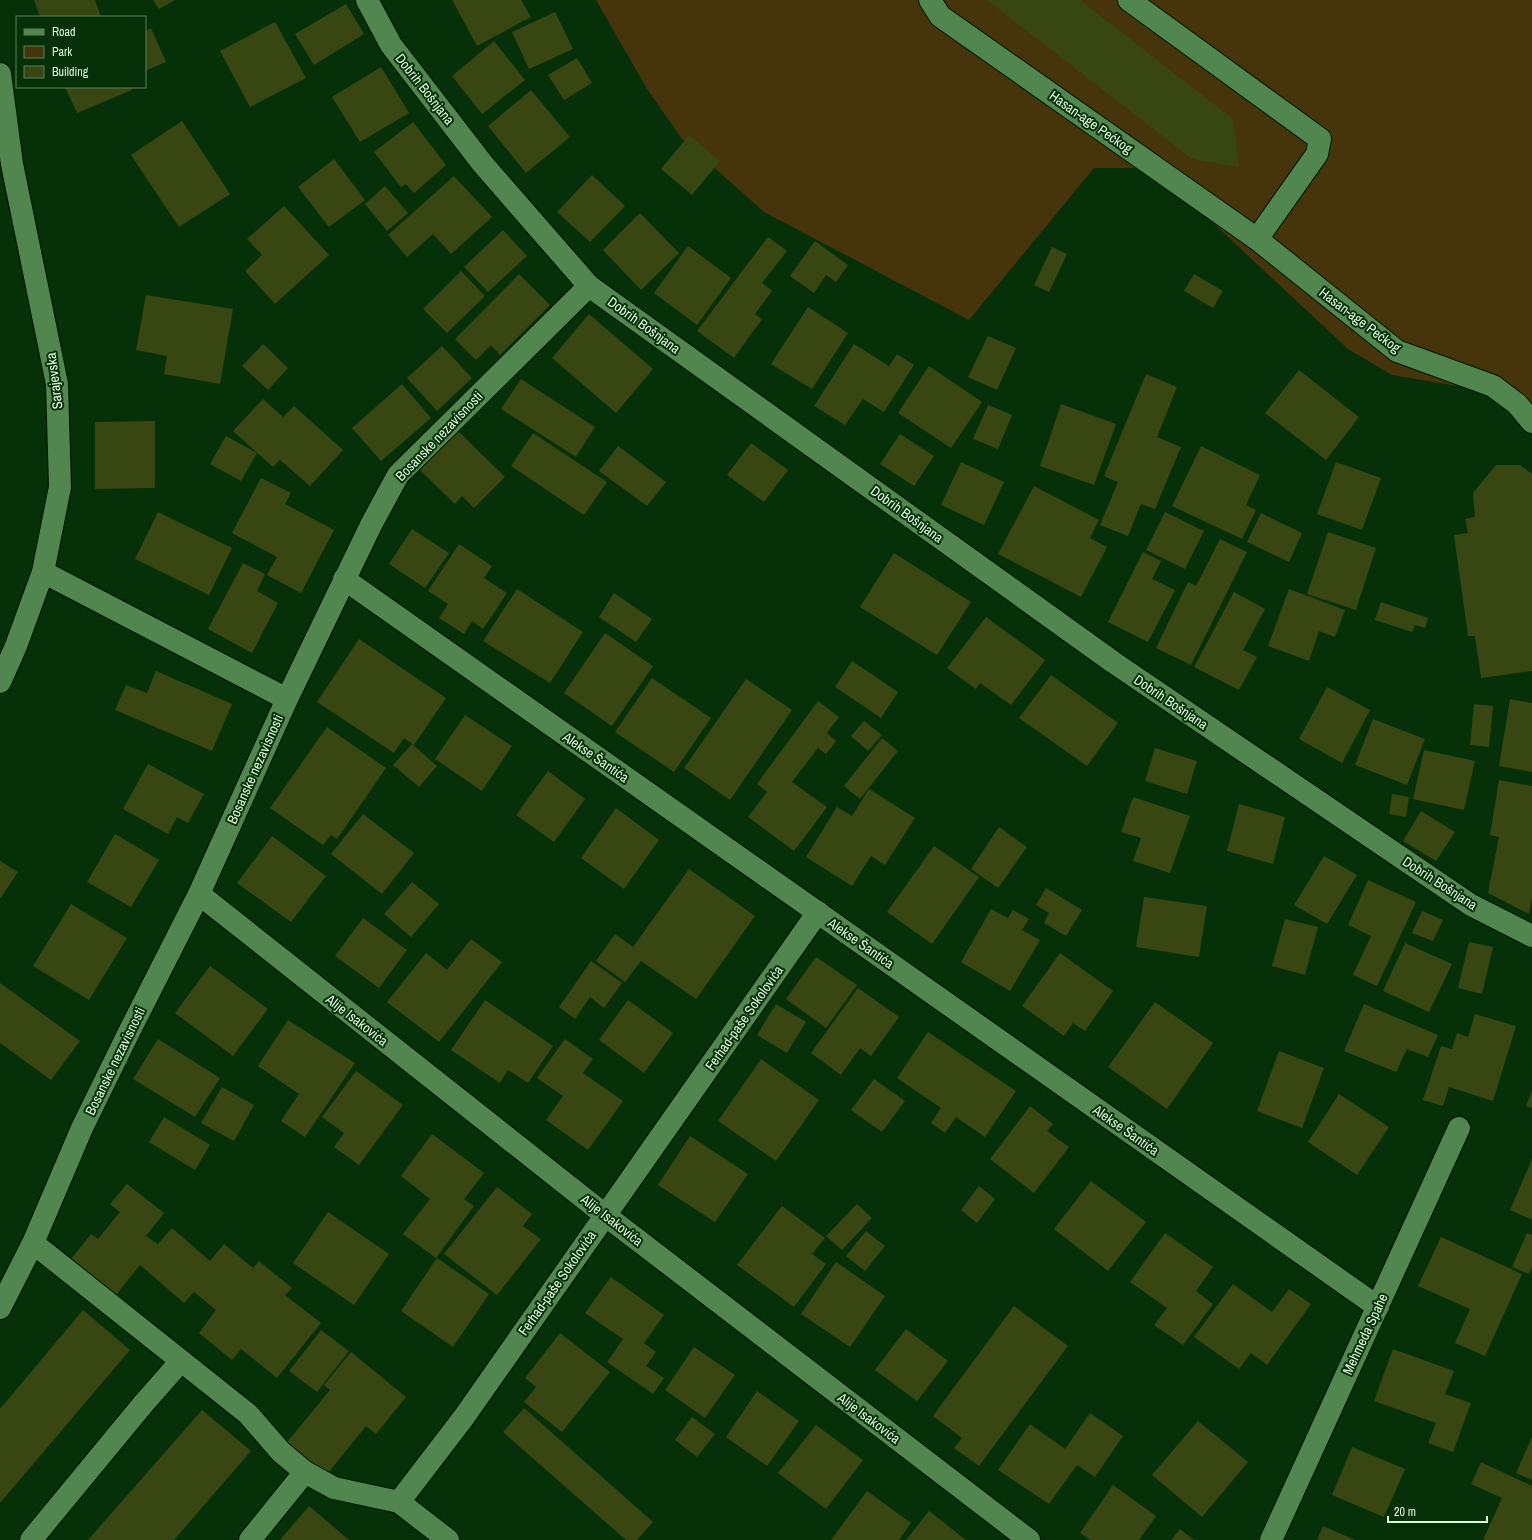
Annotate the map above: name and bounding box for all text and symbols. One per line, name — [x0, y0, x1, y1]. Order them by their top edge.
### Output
legend — [16, 16, 146, 88]
text: Road — [52, 24, 76, 40]
text: Park — [52, 44, 72, 60]
street label: Dobrih Bošnjana — [392, 50, 459, 129]
text: Building — [52, 64, 89, 80]
street label: Hasan-age Pećkog — [1046, 87, 1137, 158]
street label: Hasan-age Pećkog — [1316, 283, 1405, 357]
street label: Dobrih Bošnjana — [604, 293, 684, 358]
street label: Sarajevska — [42, 351, 66, 410]
street label: Bosanske nezavisnosti — [392, 387, 486, 485]
street label: Dobrih Bošnjana — [867, 482, 947, 547]
street label: Dobrih Bošnjana — [1131, 671, 1212, 734]
street label: Bosanske nezavisnosti — [223, 711, 287, 827]
street label: Alekse Šantića — [559, 727, 633, 787]
street label: Dobrih Bošnjana — [1399, 852, 1481, 914]
street label: Alekse Šantića — [824, 913, 898, 973]
street label: Ferhad-paše Sokolovića — [701, 962, 787, 1074]
street label: Alije Isakovića — [322, 990, 392, 1050]
street label: Bosanske nezavisnosti — [81, 1004, 149, 1118]
street label: Alekse Šantića — [1089, 1100, 1163, 1160]
street label: Alije Isakovića — [577, 1190, 647, 1250]
street label: Ferhad-paše Sokolovića — [514, 1227, 600, 1339]
street label: Mehmeda Spahe — [1338, 1291, 1392, 1377]
street label: Alije Isakovića — [833, 1388, 904, 1448]
scale bar — [1388, 1498, 1487, 1524]
text: 20 m — [1394, 1504, 1416, 1520]

